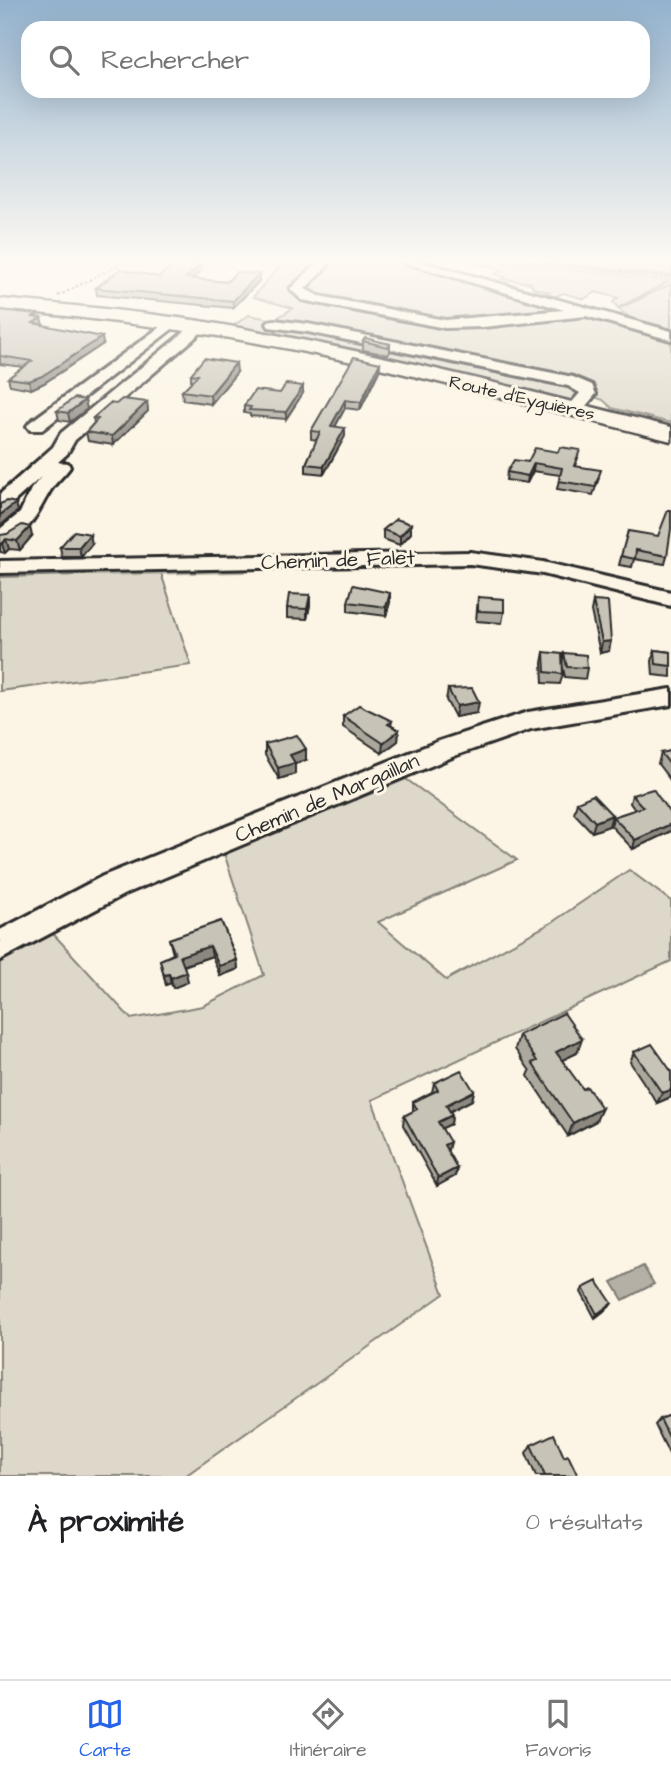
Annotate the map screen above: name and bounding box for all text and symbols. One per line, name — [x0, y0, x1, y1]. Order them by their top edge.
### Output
search box — [21, 21, 650, 98]
icon: search — [45, 41, 83, 79]
text: Rechercher — [101, 42, 249, 78]
street label: Route d'Eyguières — [447, 369, 597, 428]
street label: Chemin de Falet — [261, 543, 416, 577]
street label: Chemin de Margaillan — [230, 746, 424, 852]
text: À proximité — [28, 1501, 184, 1543]
text: 0 résultats — [525, 1506, 643, 1538]
tab: Carte — [79, 1695, 131, 1764]
tab: Itinéraire — [290, 1695, 367, 1764]
tab: Favoris — [525, 1695, 592, 1764]

